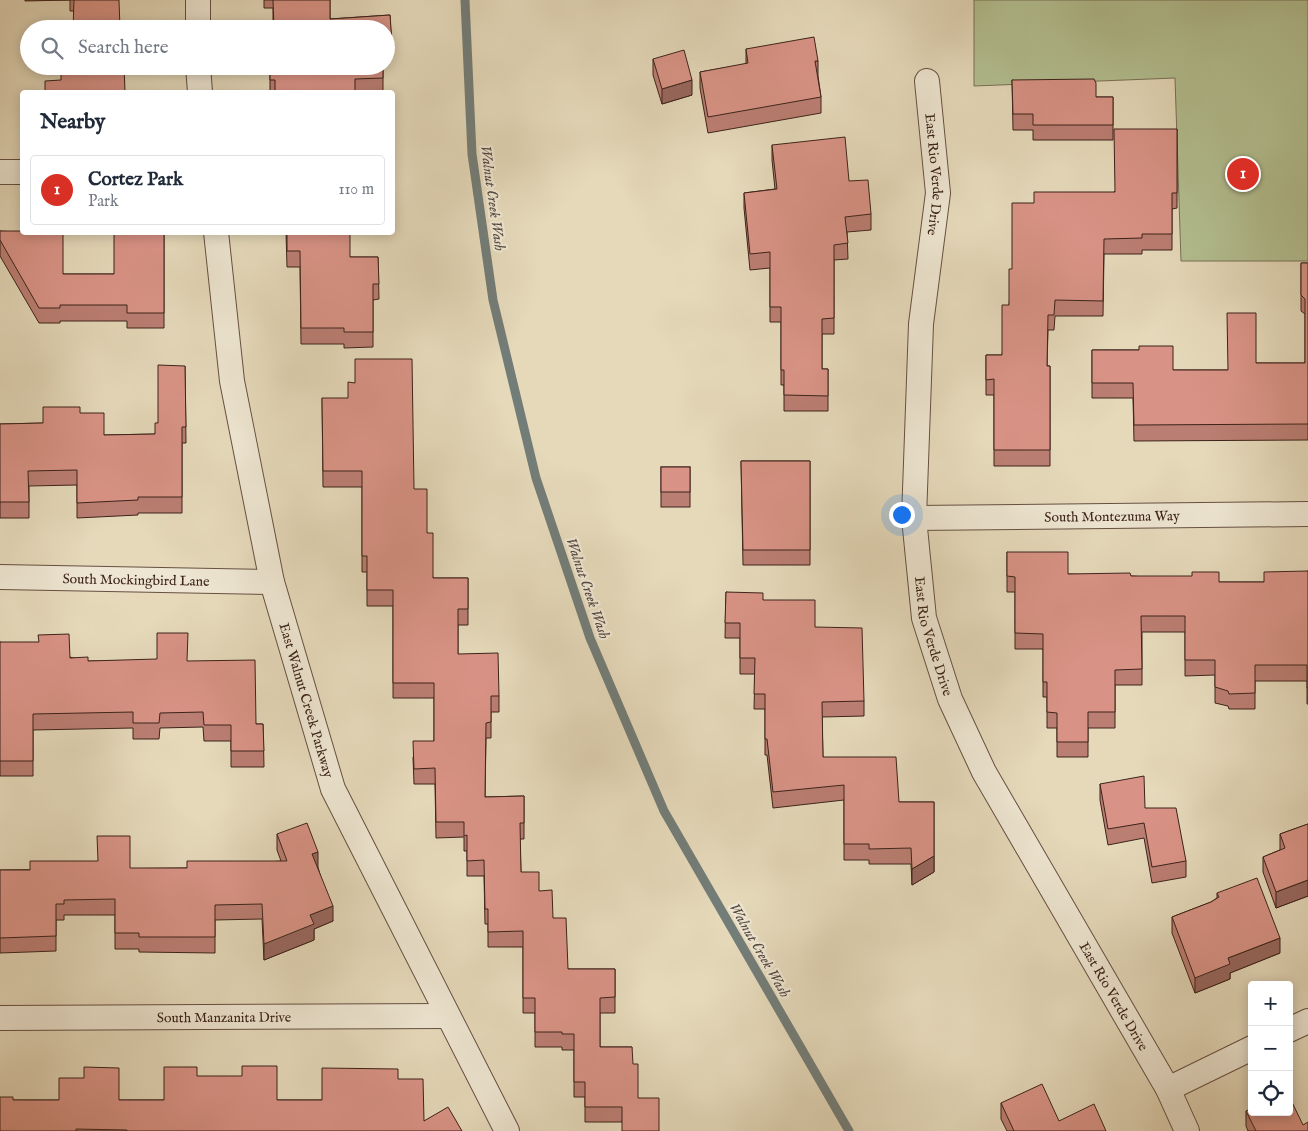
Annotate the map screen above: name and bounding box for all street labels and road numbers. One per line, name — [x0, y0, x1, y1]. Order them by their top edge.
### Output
street label: East Rio Verde Drive — [920, 113, 946, 237]
street label: South Montezuma Way — [1044, 507, 1180, 527]
street label: South Mockingbird Lane — [62, 570, 210, 591]
street label: East Rio Verde Drive — [910, 576, 957, 699]
street label: East Walnut Creek Parkway — [275, 621, 337, 780]
street label: East Rio Verde Drive — [1075, 939, 1152, 1055]
street label: South Manzanita Drive — [157, 1009, 292, 1027]

